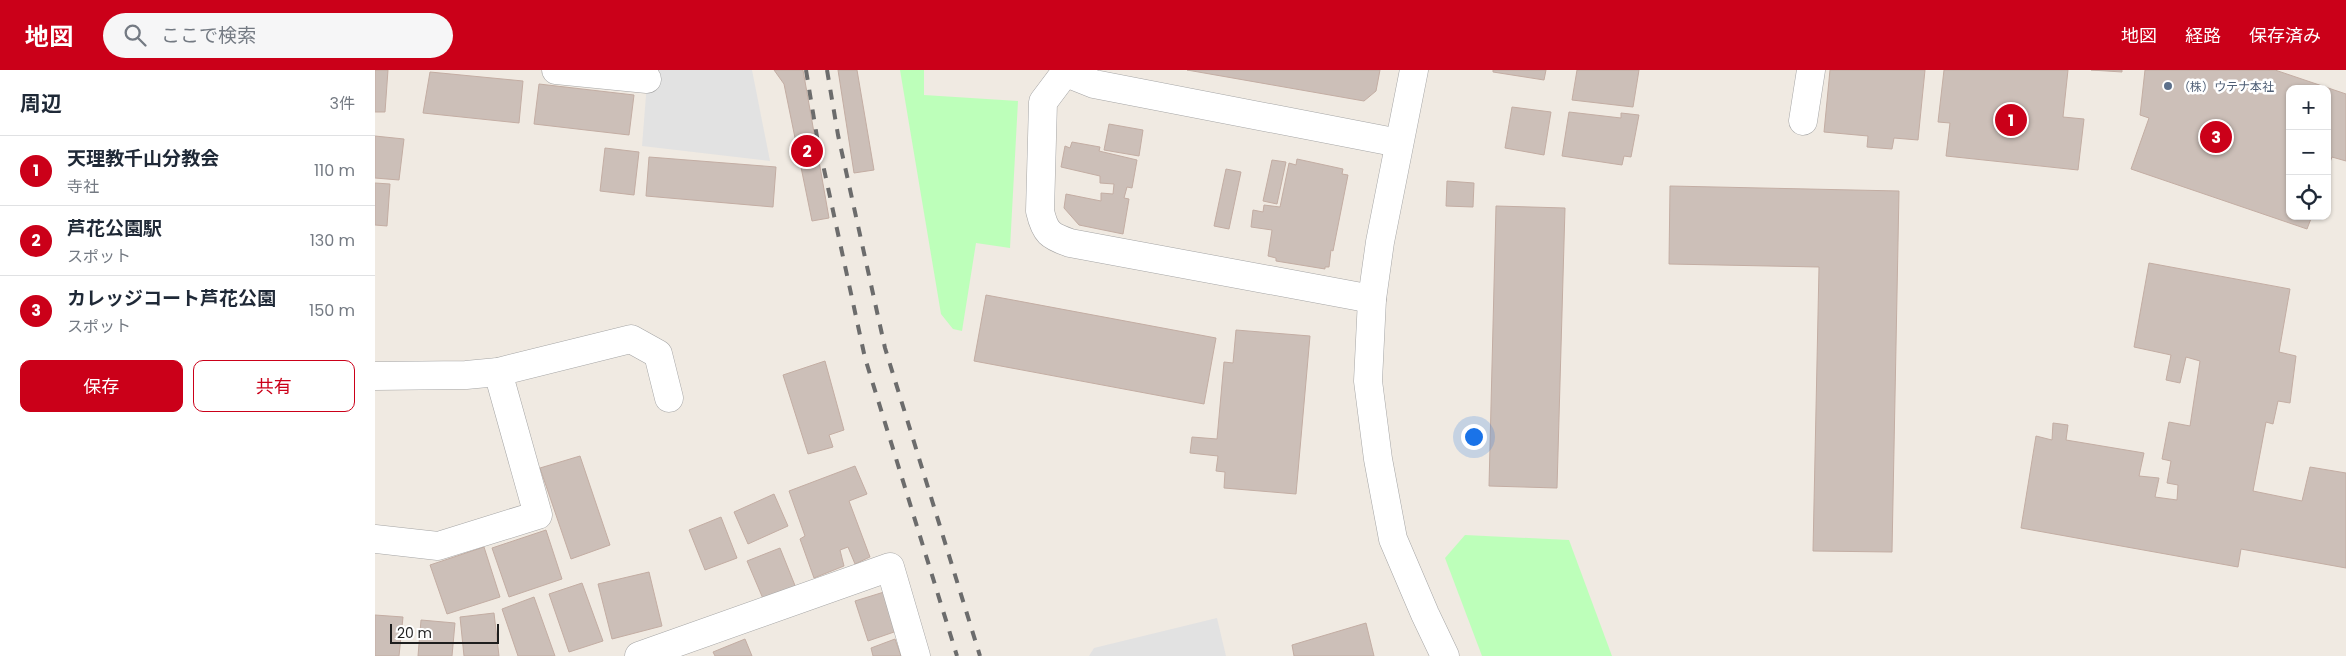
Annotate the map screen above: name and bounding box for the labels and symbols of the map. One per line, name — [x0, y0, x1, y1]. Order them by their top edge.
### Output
place label: （株）ウテナ本社 — [2178, 78, 2274, 95]
marker: （株）ウテナ本社 — [2162, 80, 2174, 92]
pin: 1 — [1995, 101, 2027, 139]
pin: 3 — [2200, 118, 2232, 156]
pin: 2 — [791, 132, 823, 170]
your location — [1461, 424, 1487, 450]
scale bar — [390, 621, 499, 644]

